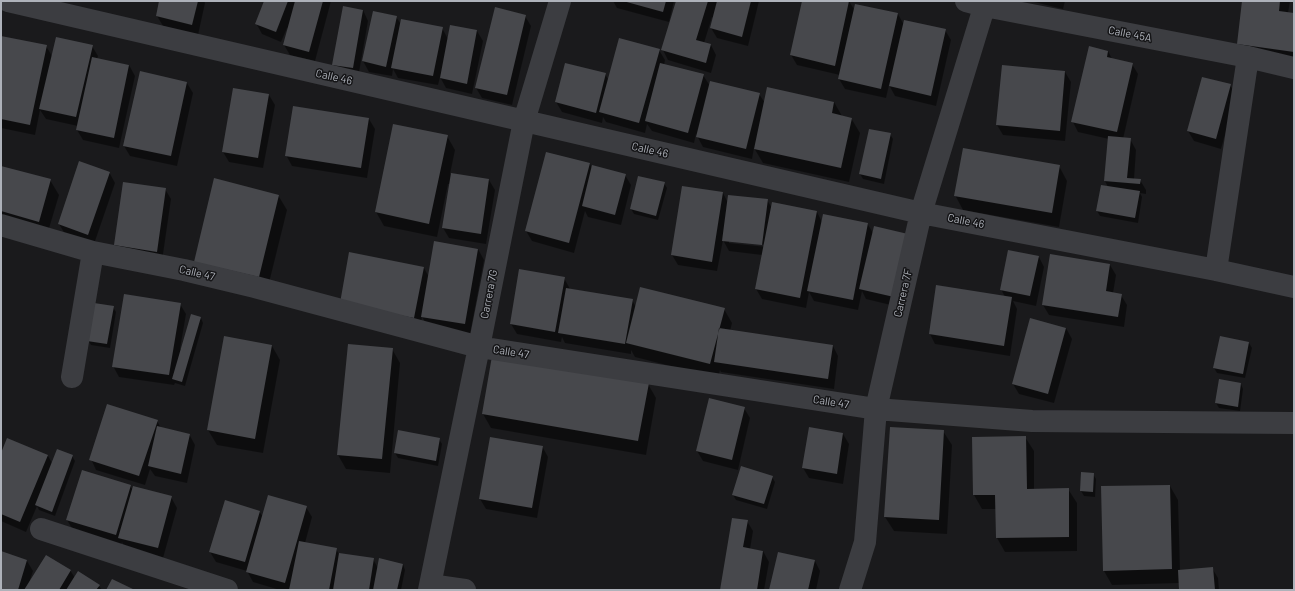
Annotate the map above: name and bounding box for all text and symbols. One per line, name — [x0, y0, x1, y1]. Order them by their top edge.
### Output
street label: Calle 45A — [1107, 23, 1153, 45]
street label: Calle 46 — [314, 66, 354, 88]
street label: Calle 46 — [630, 139, 670, 161]
street label: Calle 46 — [947, 211, 985, 231]
street label: Calle 47 — [178, 262, 216, 284]
street label: Carrera 7G — [478, 268, 500, 320]
street label: Carrera 7F — [891, 268, 915, 318]
street label: Calle 47 — [492, 343, 530, 361]
street label: Calle 47 — [812, 393, 850, 411]

